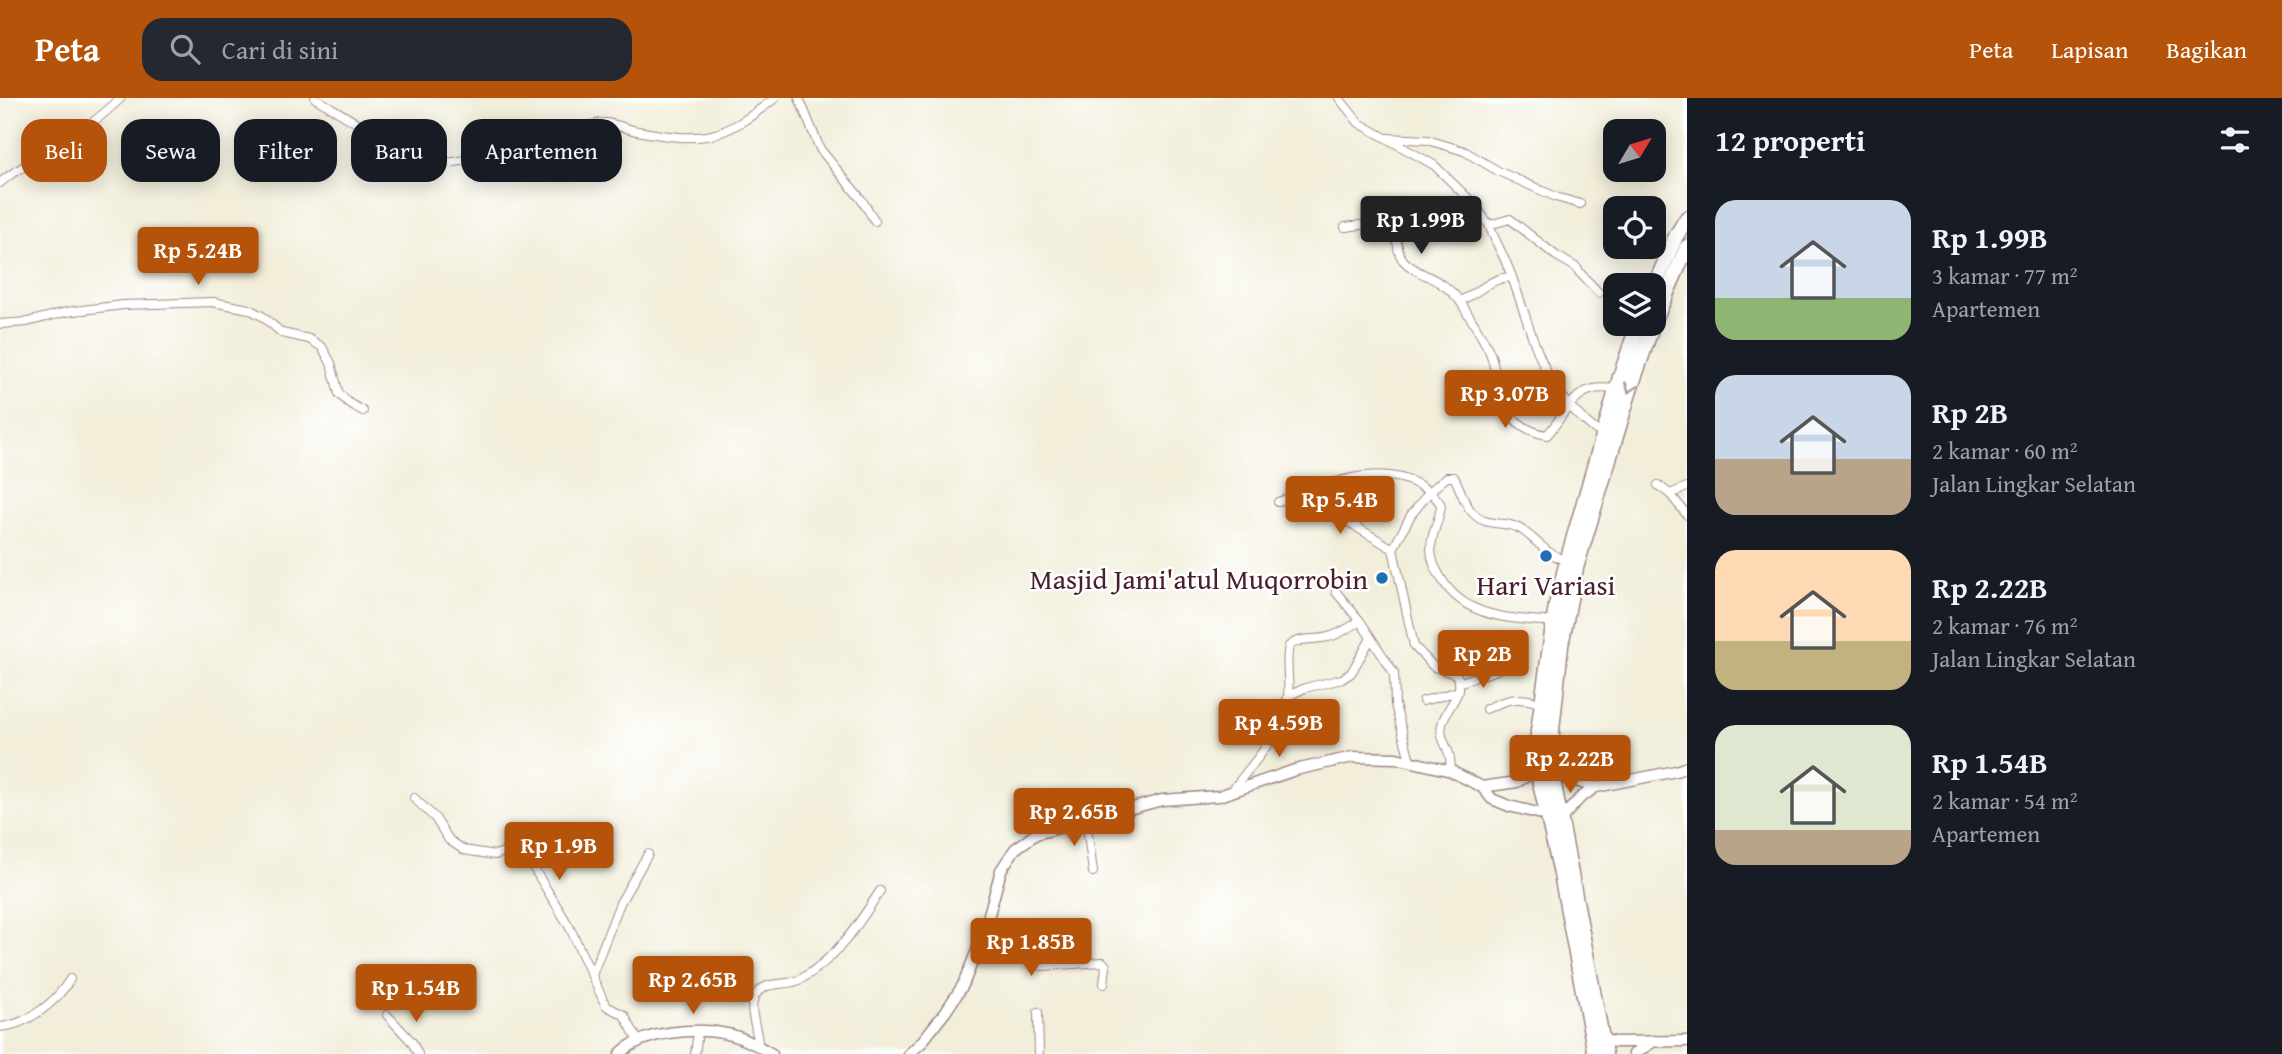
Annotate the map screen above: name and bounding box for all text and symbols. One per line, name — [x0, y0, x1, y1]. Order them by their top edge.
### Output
search box — [142, 18, 632, 81]
text: Peta — [35, 25, 100, 73]
icon: search — [166, 30, 204, 68]
text: Cari di sini — [222, 30, 338, 69]
text: Peta — [1969, 32, 2013, 67]
text: Lapisan — [2051, 32, 2128, 67]
text: Bagikan — [2166, 32, 2247, 67]
text: 12 properti — [1715, 118, 1865, 162]
chip: Beli — [21, 119, 107, 182]
chip: Sewa — [121, 119, 220, 182]
chip: Filter — [234, 119, 337, 182]
chip: Baru — [351, 119, 447, 182]
chip: Apartemen — [461, 119, 622, 182]
north arrow — [1603, 119, 1666, 182]
map controls — [1603, 119, 1666, 336]
icon: filters — [2216, 121, 2254, 159]
button: locate — [1603, 196, 1666, 259]
pin: Rp 1.99B — [1349, 197, 1493, 256]
text: Rp 1.99B — [1377, 202, 1465, 235]
text: Rp 1.99B — [1932, 215, 2048, 259]
pin: Rp 5.24B — [126, 228, 270, 287]
icon: home — [1771, 228, 1855, 312]
text: Rp 5.24B — [154, 233, 242, 266]
text: 3 kamar · 77 m² — [1932, 259, 2078, 292]
button: layers — [1603, 273, 1666, 336]
text: Apartemen — [1932, 292, 2040, 325]
pin: Rp 3.07B — [1433, 370, 1577, 430]
text: Rp 3.07B — [1461, 376, 1549, 409]
one-way arrow — [1624, 382, 1639, 394]
text: Rp 2B — [1932, 390, 2008, 434]
icon: home — [1771, 403, 1855, 487]
text: 2 kamar · 60 m² — [1932, 434, 2078, 467]
text: Jalan Lingkar Selatan — [1932, 467, 2136, 500]
pin: Rp 5.4B — [1275, 476, 1405, 536]
text: Rp 5.4B — [1302, 482, 1378, 515]
marker: Hari Variasi — [1538, 548, 1554, 564]
place label: Masjid Jami'atul Muqorrobin — [1030, 558, 1368, 599]
place label: Hari Variasi — [1477, 564, 1616, 605]
text: Rp 2.22B — [1932, 565, 2048, 609]
marker: Masjid Jami'atul Muqorrobin — [1374, 570, 1390, 586]
icon: home — [1771, 578, 1855, 662]
text: 2 kamar · 76 m² — [1932, 609, 2078, 642]
pin: Rp 2B — [1434, 630, 1532, 690]
text: Rp 2B — [1454, 636, 1512, 669]
text: Jalan Lingkar Selatan — [1932, 642, 2136, 675]
pin: Rp 4.59B — [1207, 700, 1351, 759]
text: Rp 4.59B — [1235, 705, 1323, 738]
pin: Rp 2.22B — [1498, 736, 1642, 795]
text: Rp 1.54B — [1932, 740, 2048, 784]
text: Rp 2.22B — [1526, 741, 1614, 774]
icon: home — [1771, 753, 1855, 837]
text: 2 kamar · 54 m² — [1932, 784, 2078, 817]
pin: Rp 2.65B — [1002, 788, 1146, 848]
text: Rp 2.65B — [1030, 794, 1118, 827]
text: Apartemen — [1932, 817, 2040, 850]
pin: Rp 1.9B — [494, 822, 624, 882]
text: Rp 1.9B — [521, 828, 597, 861]
pin: Rp 1.85B — [959, 918, 1103, 978]
text: Rp 1.85B — [987, 924, 1075, 957]
pin: Rp 2.65B — [621, 956, 765, 1016]
text: Rp 2.65B — [649, 962, 737, 995]
pin: Rp 1.54B — [344, 964, 488, 1024]
text: Rp 1.54B — [372, 970, 460, 1003]

